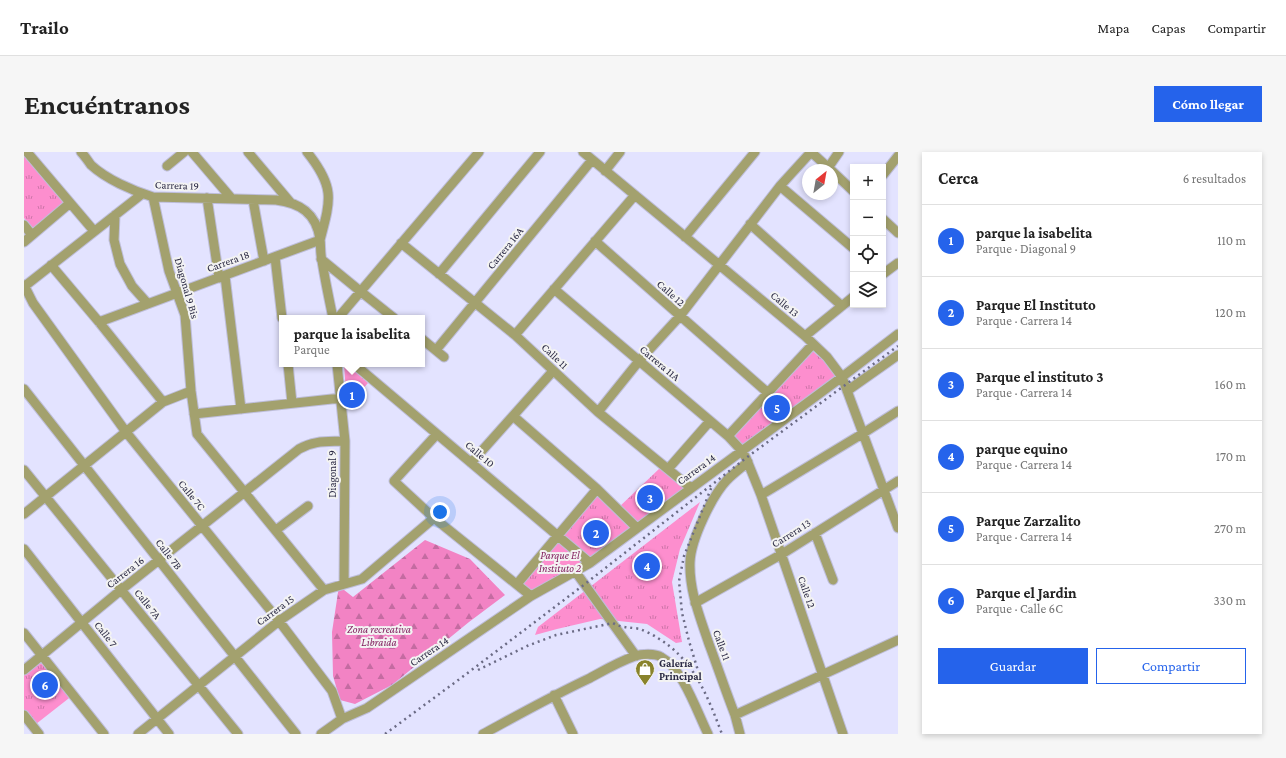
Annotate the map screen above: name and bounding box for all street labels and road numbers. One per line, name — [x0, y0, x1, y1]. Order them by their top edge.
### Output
street label: Carrera 19 — [155, 178, 199, 192]
street label: Carrera 16A — [485, 224, 526, 271]
street label: Carrera 18 — [205, 248, 251, 274]
street label: Diagonal 9 Bis — [172, 256, 201, 320]
street label: Calle 12 — [655, 277, 687, 309]
street label: Calle 13 — [768, 289, 802, 319]
street label: Calle 11 — [539, 341, 571, 371]
street label: Carrera 11A — [638, 343, 683, 384]
street label: Calle 10 — [463, 438, 497, 470]
street label: Diagonal 9 — [326, 450, 339, 498]
street label: Carrera 14 — [675, 451, 718, 487]
street label: Calle 7C — [176, 477, 208, 513]
street label: Carrera 13 — [769, 516, 813, 550]
street label: Calle 7B — [153, 536, 185, 572]
street label: Carrera 16 — [104, 554, 146, 590]
street label: Calle 12 — [796, 574, 818, 610]
street label: Calle 7A — [132, 587, 164, 622]
street label: Carrera 15 — [254, 592, 296, 628]
street label: Calle 7 — [92, 619, 120, 649]
street label: Calle 11 — [711, 628, 733, 662]
street label: Carrera 14 — [407, 633, 451, 668]

